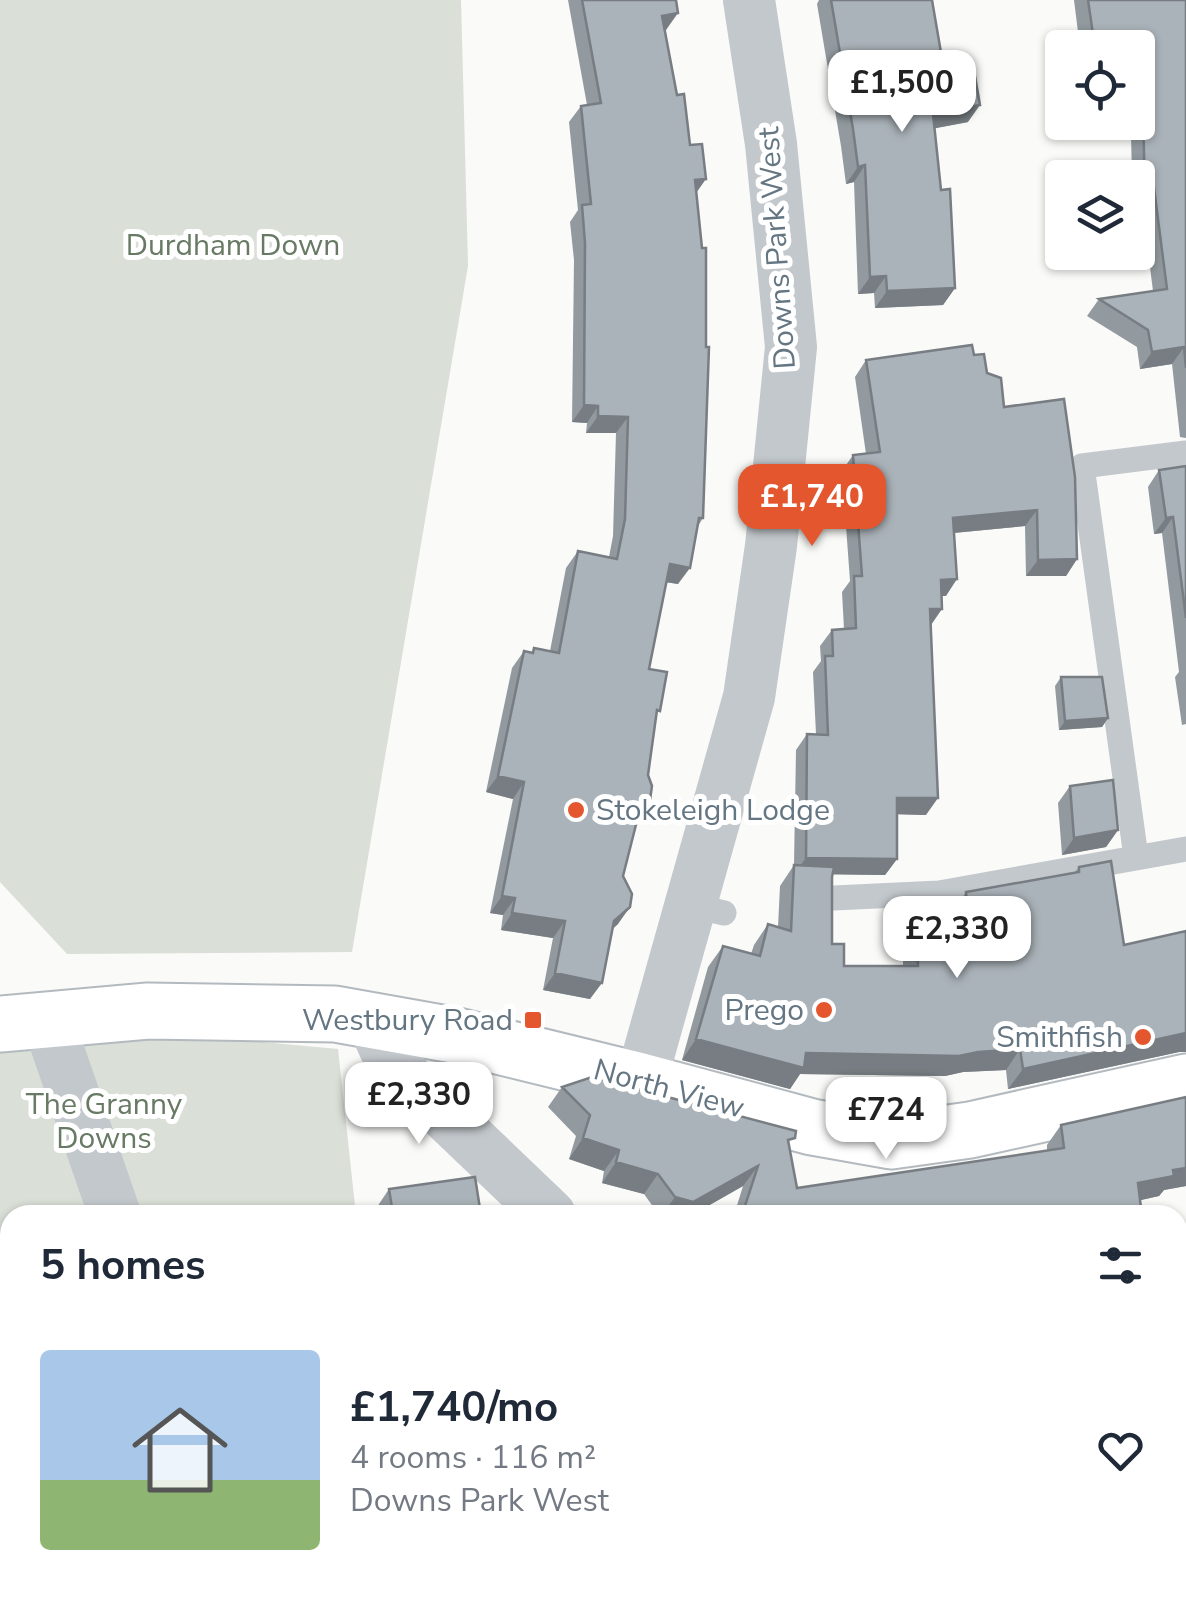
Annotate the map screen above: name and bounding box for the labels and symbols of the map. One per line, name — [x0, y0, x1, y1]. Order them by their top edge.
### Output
pin: £1,500 — [821, 50, 983, 135]
street label: Downs Park West — [748, 125, 806, 371]
park label: Durdham Down — [126, 225, 340, 266]
pin: £1,740 — [731, 464, 893, 549]
place label: Stokeleigh Lodge — [596, 790, 830, 831]
marker: Stokeleigh Lodge — [565, 799, 587, 821]
pin: £2,330 — [876, 896, 1038, 981]
place label: Prego — [725, 990, 804, 1031]
marker: Prego — [813, 999, 835, 1021]
place label: Westbury Road — [302, 1000, 513, 1041]
marker: Westbury Road — [522, 1009, 544, 1031]
place label: Smithfish — [996, 1017, 1123, 1058]
marker: Smithfish — [1132, 1026, 1154, 1048]
street label: North View — [589, 1049, 749, 1129]
pin: £2,330 — [338, 1062, 500, 1147]
pin: £724 — [827, 1077, 945, 1162]
park label: The Granny Downs — [26, 1084, 183, 1159]

